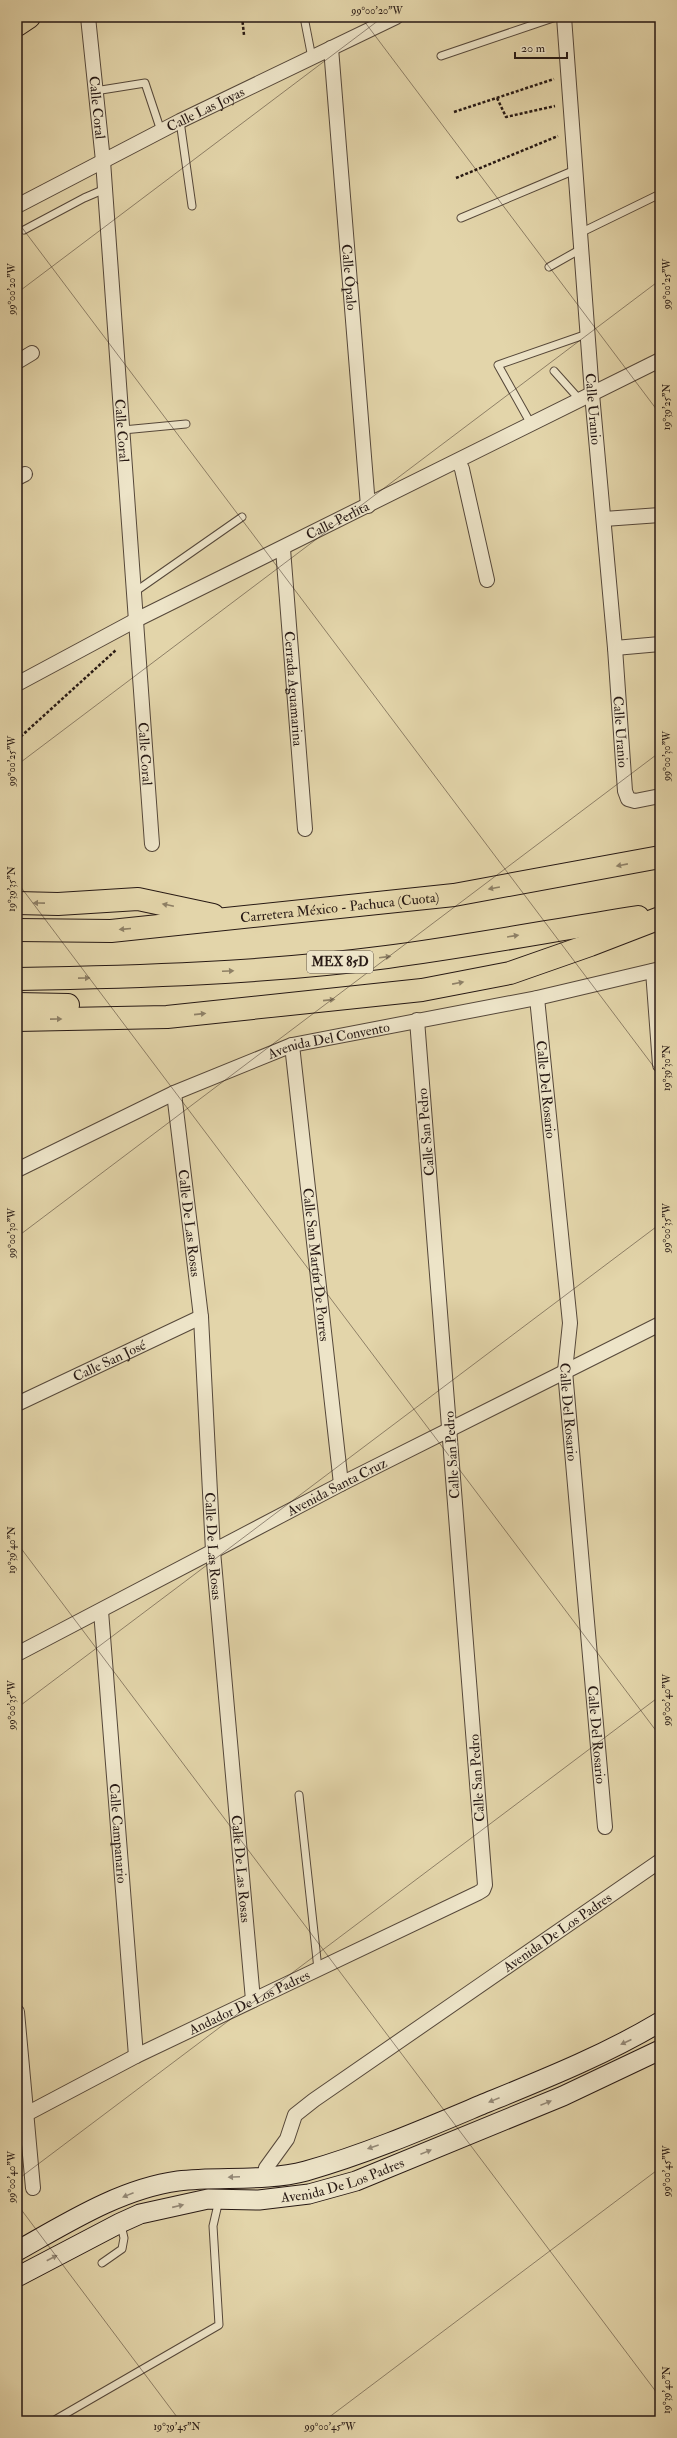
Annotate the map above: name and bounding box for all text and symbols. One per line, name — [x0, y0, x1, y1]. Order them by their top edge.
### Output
text: 99°00'20"W — [350, 5, 403, 17]
scale bar — [515, 34, 567, 60]
text: 20 m — [521, 41, 546, 56]
street label: Calle Coral — [86, 75, 109, 140]
street label: Calle Las Joyas — [164, 83, 247, 135]
street label: Calle Ópalo — [338, 243, 361, 311]
text: 99°00'25"W — [661, 258, 673, 310]
text: 99°00'20"W — [6, 263, 18, 316]
street label: Calle Uranio — [582, 372, 605, 446]
text: 19°39'25"N — [661, 384, 673, 430]
street label: Calle Coral — [112, 398, 133, 463]
street label: Calle Perlita — [303, 497, 372, 543]
street label: Cerrada Aguamarina — [281, 630, 307, 747]
street label: Calle Uranio — [610, 695, 632, 768]
street label: Calle Coral — [135, 721, 156, 786]
text: 99°00'30"W — [661, 730, 673, 782]
text: 99°00'25"W — [6, 735, 18, 787]
one-way arrow — [616, 862, 628, 868]
text: 19°39'35"N — [6, 866, 18, 912]
one-way arrow — [488, 886, 500, 892]
street label: Carretera México - Pachuca (Cuota) — [239, 888, 440, 926]
one-way arrow — [33, 900, 45, 907]
one-way arrow — [162, 902, 174, 908]
one-way arrow — [119, 926, 131, 933]
one-way arrow — [507, 933, 520, 939]
road number: MEX 85D — [307, 951, 373, 973]
one-way arrow — [379, 954, 391, 960]
one-way arrow — [222, 968, 234, 975]
one-way arrow — [78, 975, 91, 981]
one-way arrow — [452, 980, 464, 986]
one-way arrow — [323, 997, 335, 1003]
one-way arrow — [194, 1010, 206, 1017]
one-way arrow — [50, 1016, 62, 1023]
street label: Avenida Del Convento — [264, 1018, 391, 1063]
street label: Calle Del Rosario — [533, 1040, 560, 1140]
text: 19°39'30"N — [661, 1045, 673, 1091]
street label: Calle San Pedro — [414, 1087, 438, 1177]
street label: Calle De Las Rosas — [175, 1169, 205, 1278]
street label: Calle San Martín De Porres — [300, 1187, 334, 1342]
text: 99°00'35"W — [661, 1202, 673, 1254]
text: 99°00'30"W — [6, 1207, 18, 1259]
street label: Calle San José — [70, 1336, 148, 1385]
street label: Calle Del Rosario — [556, 1362, 581, 1462]
street label: Calle San Pedro — [440, 1410, 464, 1500]
street label: Avenida Santa Cruz — [283, 1454, 390, 1520]
street label: Calle De Las Rosas — [201, 1492, 226, 1601]
text: 19°39'40"N — [6, 1526, 18, 1574]
text: 99°00'40"W — [661, 1673, 673, 1727]
text: 99°00'35"W — [6, 1679, 18, 1731]
street label: Calle Del Rosario — [584, 1685, 610, 1785]
street label: Calle San Pedro — [465, 1733, 489, 1823]
street label: Calle Campanario — [106, 1783, 131, 1884]
street label: Calle De Las Rosas — [228, 1814, 255, 1923]
street label: Avenida De Los Padres — [499, 1889, 615, 1976]
street label: Andador De Los Padres — [185, 1966, 313, 2039]
one-way arrow — [620, 2038, 632, 2045]
one-way arrow — [488, 2097, 500, 2103]
one-way arrow — [541, 2100, 552, 2106]
one-way arrow — [367, 2145, 379, 2151]
text: 99°00'45"W — [661, 2145, 673, 2197]
one-way arrow — [420, 2149, 432, 2155]
text: 99°00'40"W — [6, 2150, 18, 2204]
street label: Avenida De Los Padres — [279, 2154, 407, 2206]
one-way arrow — [227, 2174, 240, 2180]
one-way arrow — [122, 2192, 133, 2198]
one-way arrow — [172, 2202, 185, 2208]
one-way arrow — [46, 2255, 57, 2262]
text: 19°39'40"N — [661, 2366, 673, 2414]
text: 19°39'45"N — [154, 2421, 200, 2433]
text: 99°00'45"W — [304, 2421, 356, 2433]

